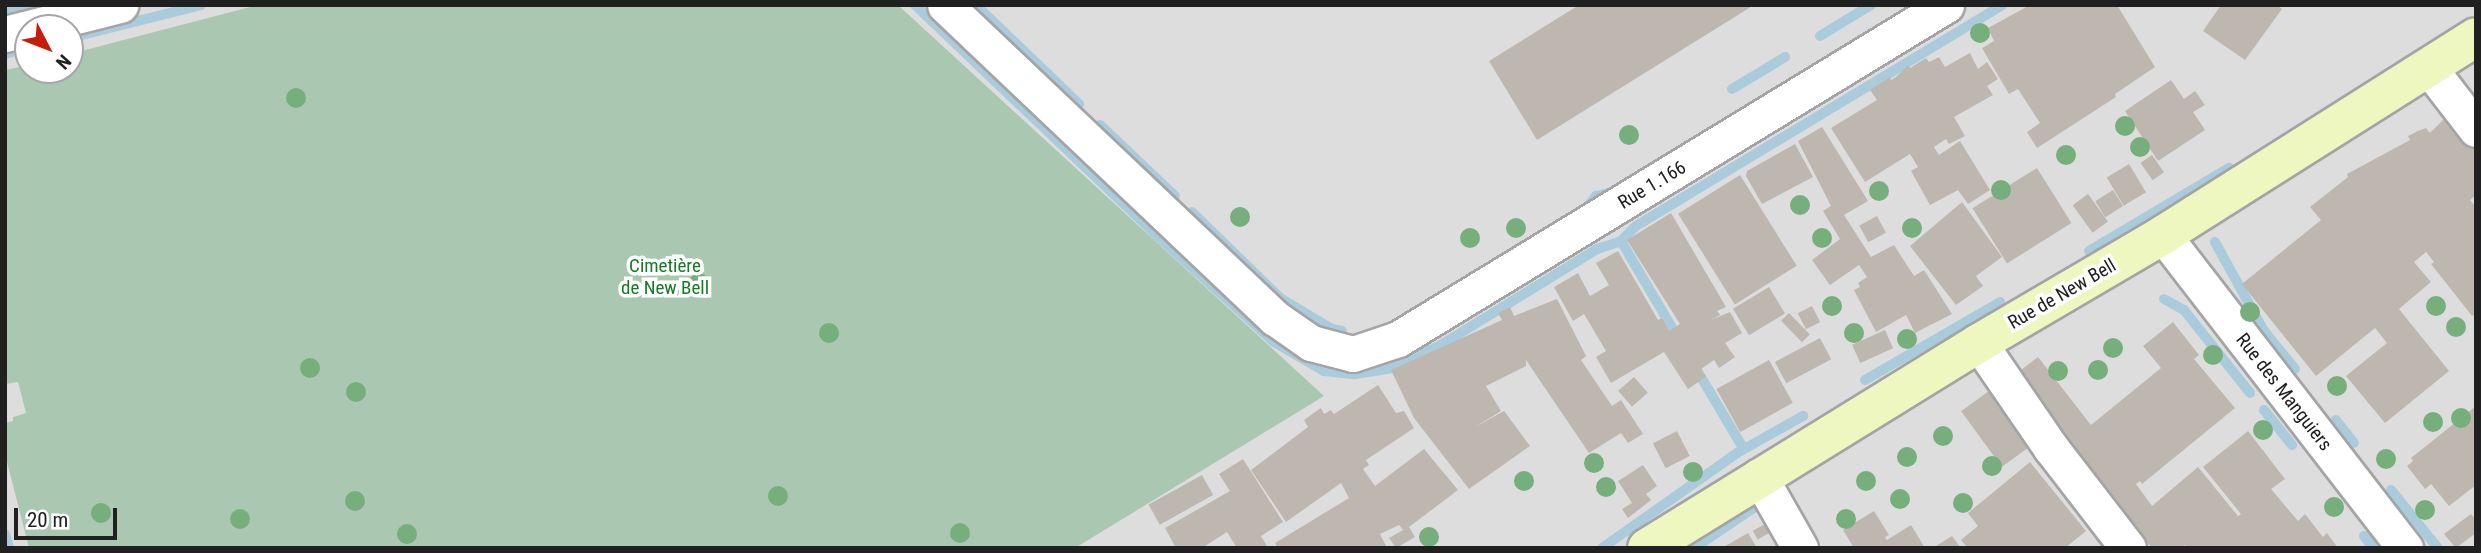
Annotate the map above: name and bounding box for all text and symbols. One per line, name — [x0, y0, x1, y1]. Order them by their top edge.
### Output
north arrow — [14, 14, 84, 84]
text: N — [51, 50, 76, 74]
street label: Rue 1.166 — [1614, 156, 1690, 214]
street label: Rue de New Bell — [2004, 254, 2120, 334]
park label: Cimetière de New Bell — [621, 255, 709, 299]
street label: Rue des Manguiers — [2231, 329, 2337, 455]
scale bar — [18, 494, 121, 538]
text: 20 m — [27, 508, 68, 532]

